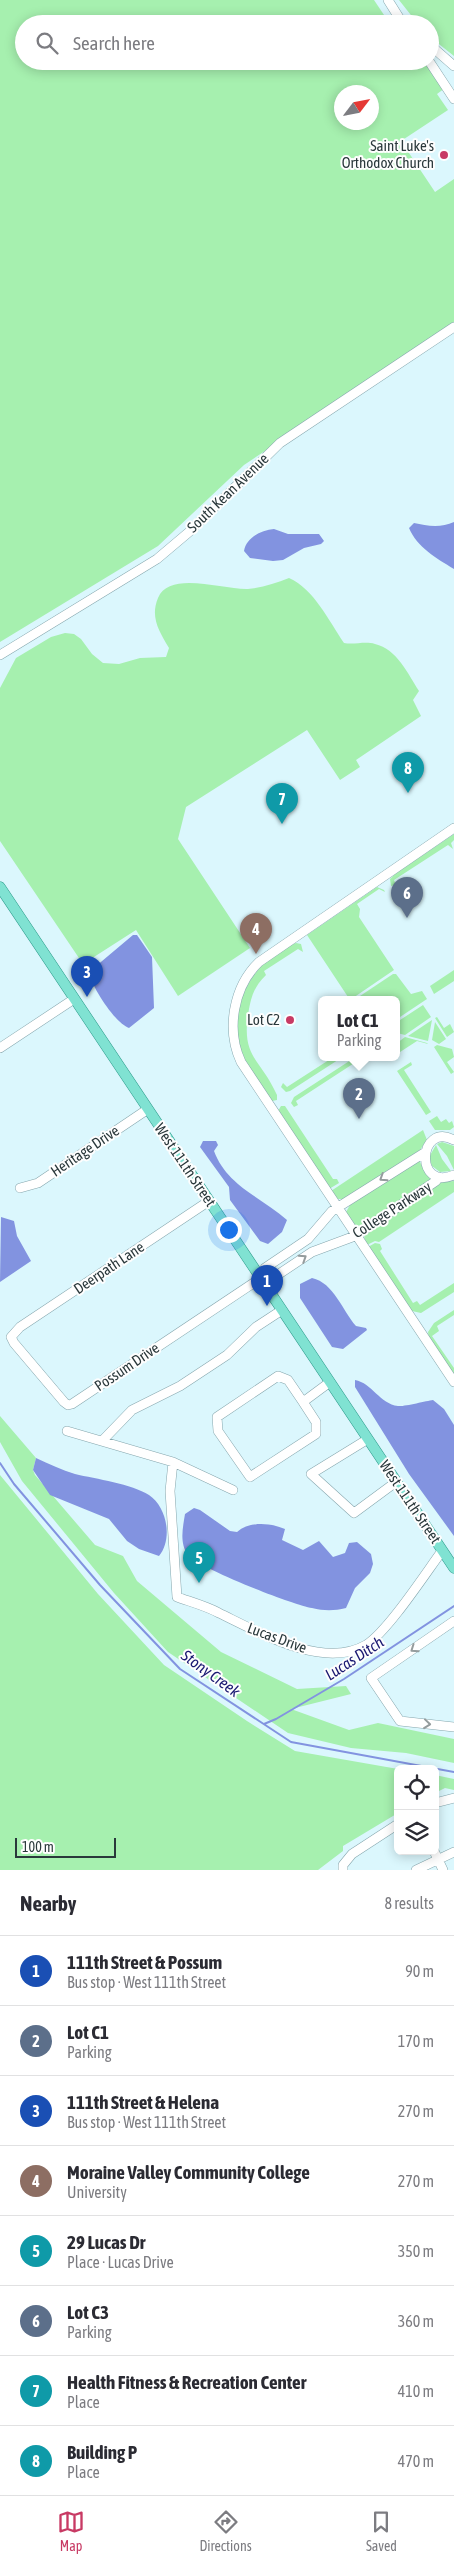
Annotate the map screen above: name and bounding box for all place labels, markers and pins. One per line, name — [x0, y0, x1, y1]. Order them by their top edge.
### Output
place label: Saint Luke's Orthodox Church — [342, 137, 434, 171]
marker: Saint Luke's Orthodox Church — [438, 149, 450, 161]
pin: 8 — [392, 752, 424, 793]
pin: 7 — [266, 783, 298, 824]
pin: 6 — [391, 877, 423, 918]
pin: 4 — [240, 913, 272, 954]
pin: 3 — [71, 956, 103, 997]
place label: Lot C2 — [247, 1011, 280, 1028]
marker: Lot C2 — [284, 1014, 296, 1026]
pin: 2 — [343, 1078, 375, 1119]
pin: 1 — [251, 1265, 283, 1306]
pin: 5 — [183, 1542, 215, 1583]

